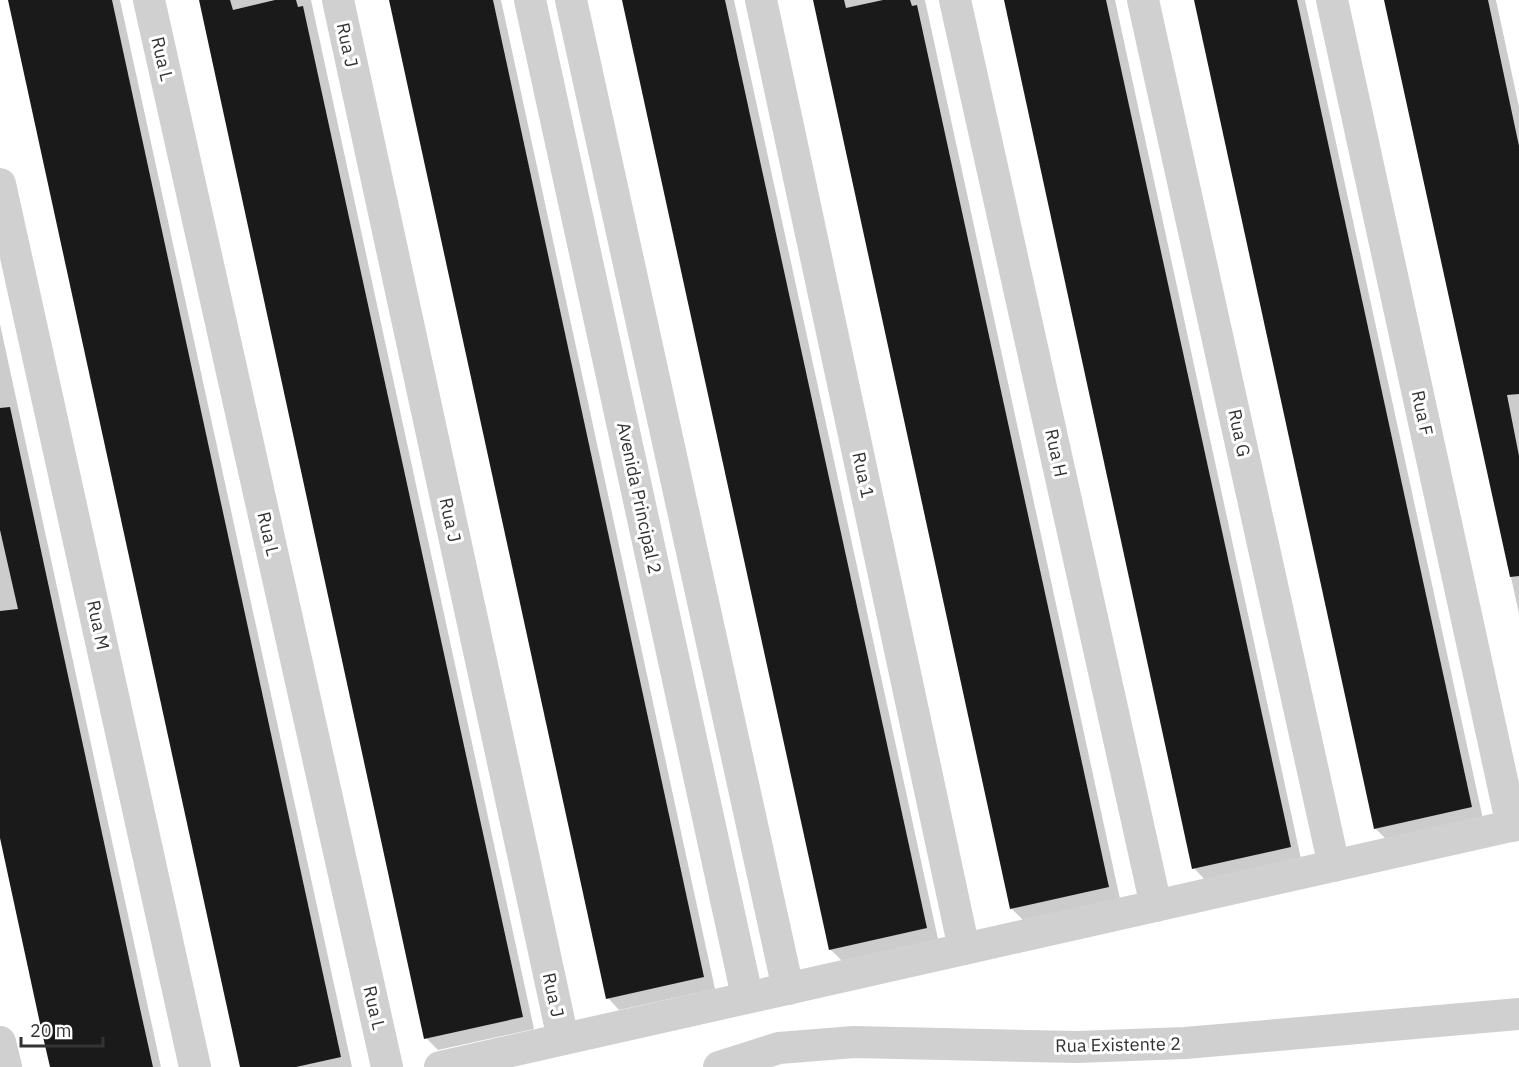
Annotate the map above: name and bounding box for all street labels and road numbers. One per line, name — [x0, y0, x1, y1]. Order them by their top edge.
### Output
street label: Rua J — [332, 21, 363, 69]
street label: Rua L — [146, 35, 179, 83]
street label: Rua F — [1406, 388, 1438, 438]
street label: Rua G — [1223, 407, 1256, 459]
street label: Avenida Principal 2 — [612, 420, 667, 576]
street label: Rua H — [1040, 427, 1073, 479]
street label: Rua 1 — [847, 450, 880, 500]
street label: Rua J — [435, 496, 466, 544]
street label: Rua L — [252, 510, 285, 558]
street label: Rua M — [82, 598, 115, 652]
street label: Rua J — [538, 971, 569, 1019]
street label: Rua L — [358, 984, 391, 1032]
street label: Rua Existente 2 — [1055, 1032, 1181, 1057]

